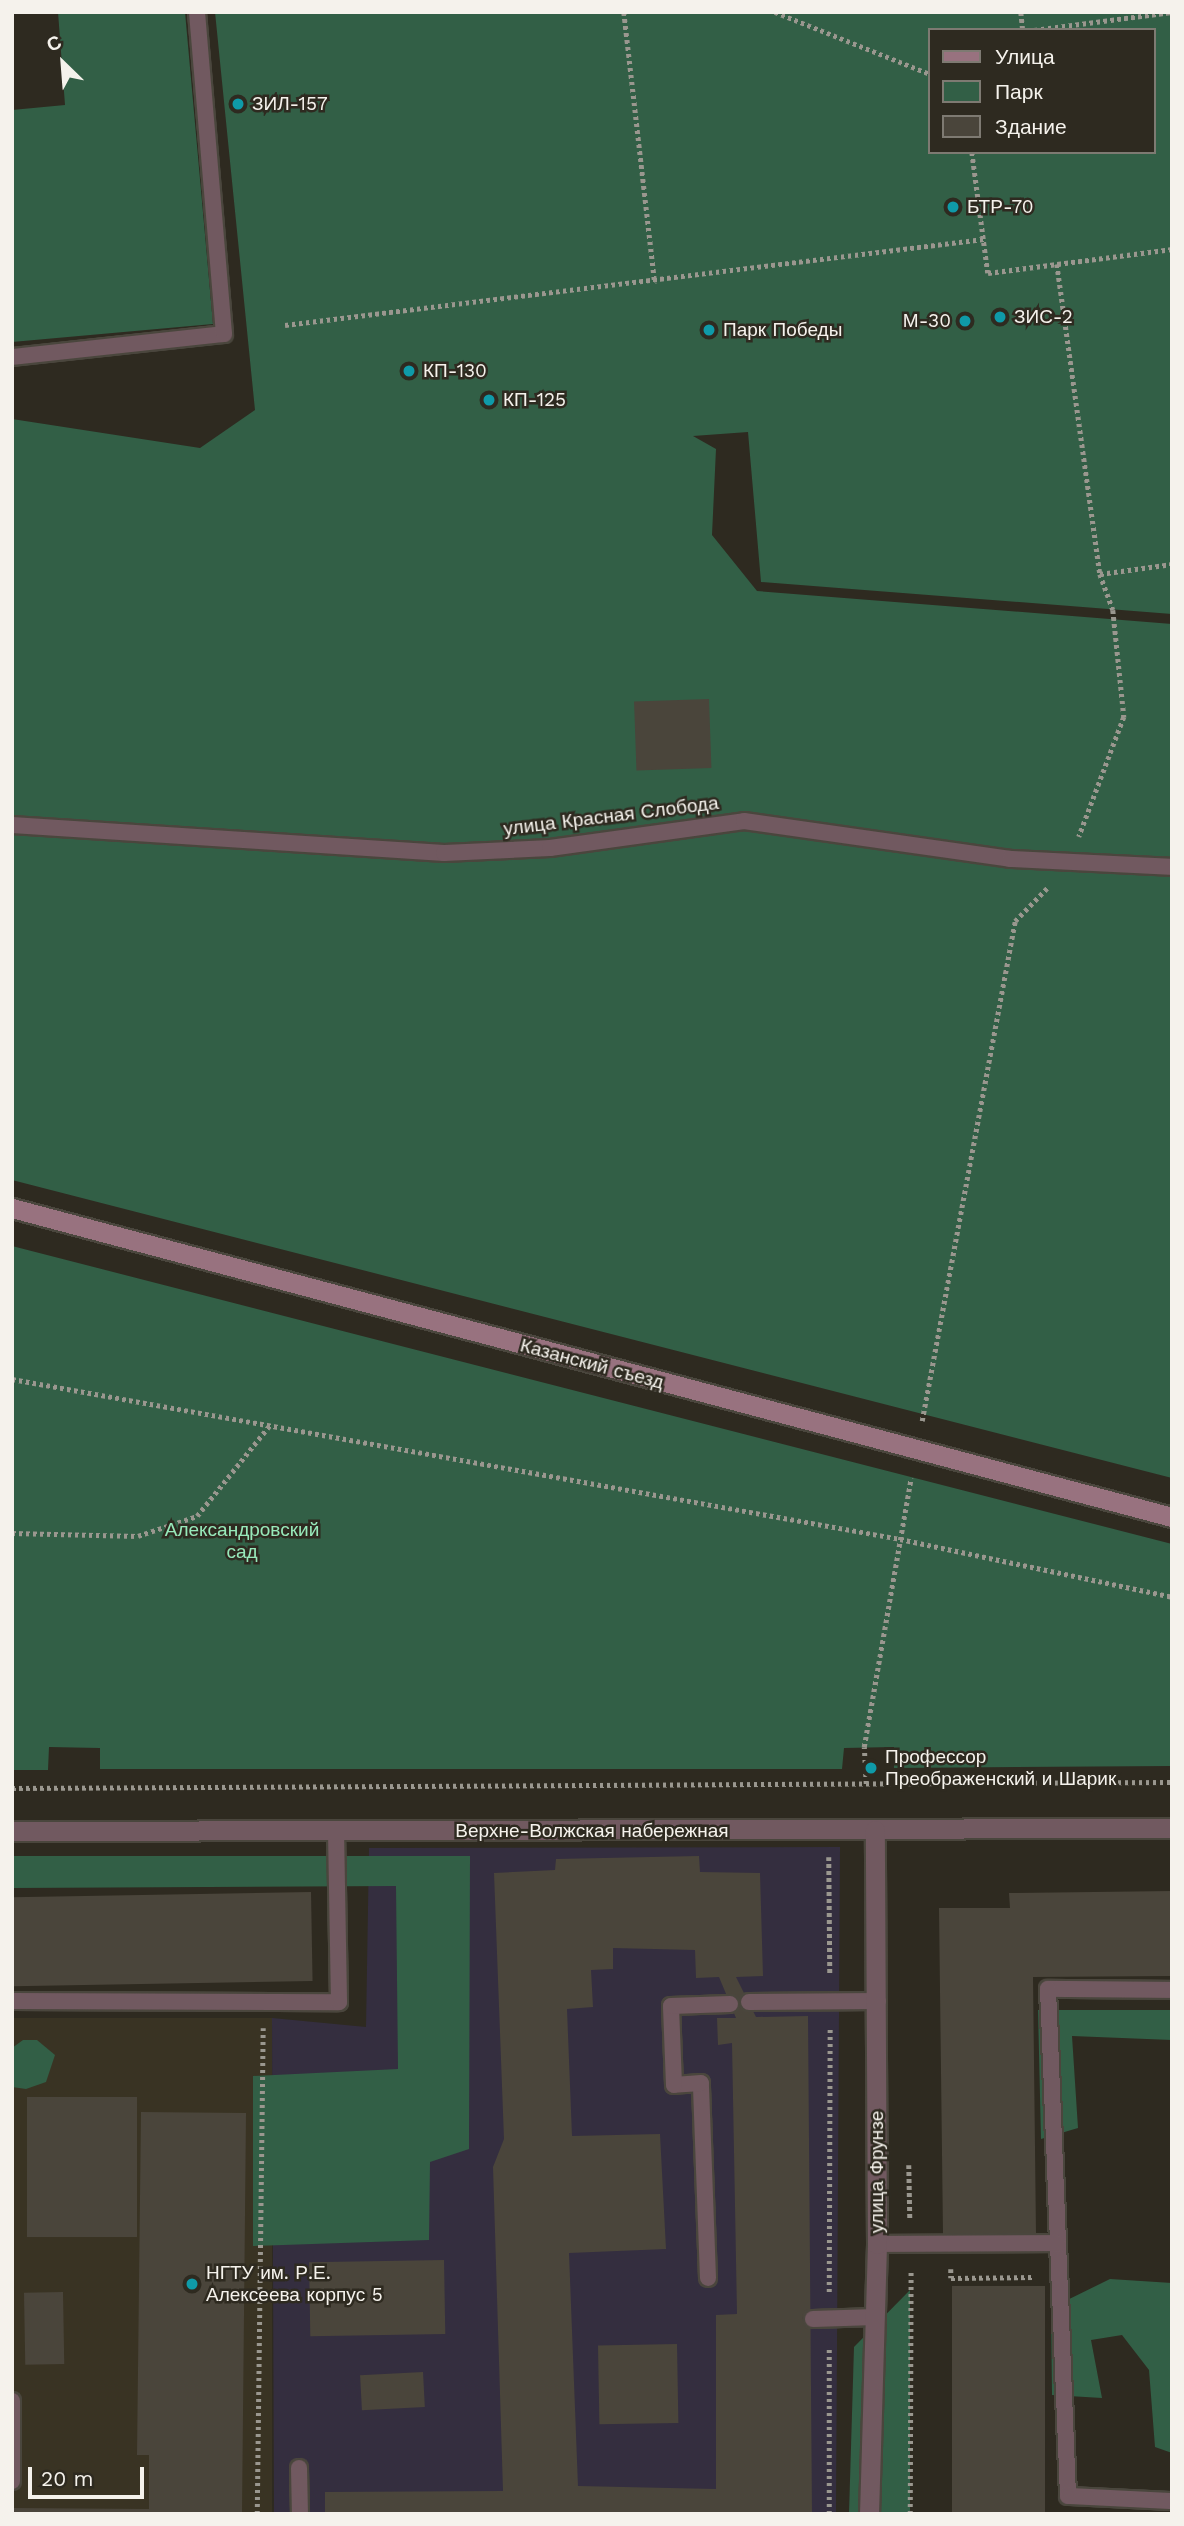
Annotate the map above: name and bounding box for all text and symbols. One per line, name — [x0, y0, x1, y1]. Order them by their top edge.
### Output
north arrow — [28, 28, 98, 98]
legend — [928, 28, 1156, 154]
text: С — [43, 30, 65, 57]
text: Улица — [995, 44, 1055, 69]
text: Парк — [995, 79, 1043, 104]
place label: ЗИЛ-157 — [252, 93, 328, 115]
marker: ЗИЛ-157 — [230, 96, 246, 112]
text: Здание — [995, 114, 1067, 139]
place label: БТР-70 — [967, 196, 1034, 218]
marker: БТР-70 — [945, 199, 961, 215]
place label: ЗИС-2 — [1014, 306, 1073, 328]
marker: ЗИС-2 — [992, 309, 1008, 325]
place label: М-30 — [903, 310, 951, 332]
marker: М-30 — [957, 313, 973, 329]
place label: Парк Победы — [723, 319, 842, 341]
marker: Парк Победы — [701, 322, 717, 338]
place label: КП-130 — [423, 360, 487, 382]
marker: КП-130 — [401, 363, 417, 379]
place label: КП-125 — [503, 389, 566, 411]
marker: КП-125 — [481, 392, 497, 408]
street label: улица Красная Слобода — [502, 791, 720, 841]
street label: Казанский съезд — [518, 1334, 666, 1394]
park label: Александровский сад — [165, 1519, 319, 1563]
place label: Профессор Преображенский и Шарик — [885, 1746, 1116, 1790]
marker: Профессор Преображенский и Шарик — [863, 1760, 879, 1776]
street label: Верхне-Волжская набережная — [455, 1820, 729, 1842]
street label: улица Фрунзе — [866, 2111, 888, 2233]
place label: НГТУ им. Р.Е. Алексеева корпус 5 — [206, 2262, 383, 2306]
marker: НГТУ им. Р.Е. Алексеева корпус 5 — [184, 2276, 200, 2292]
scale bar — [32, 2452, 147, 2496]
text: 20 m — [41, 2466, 93, 2491]

